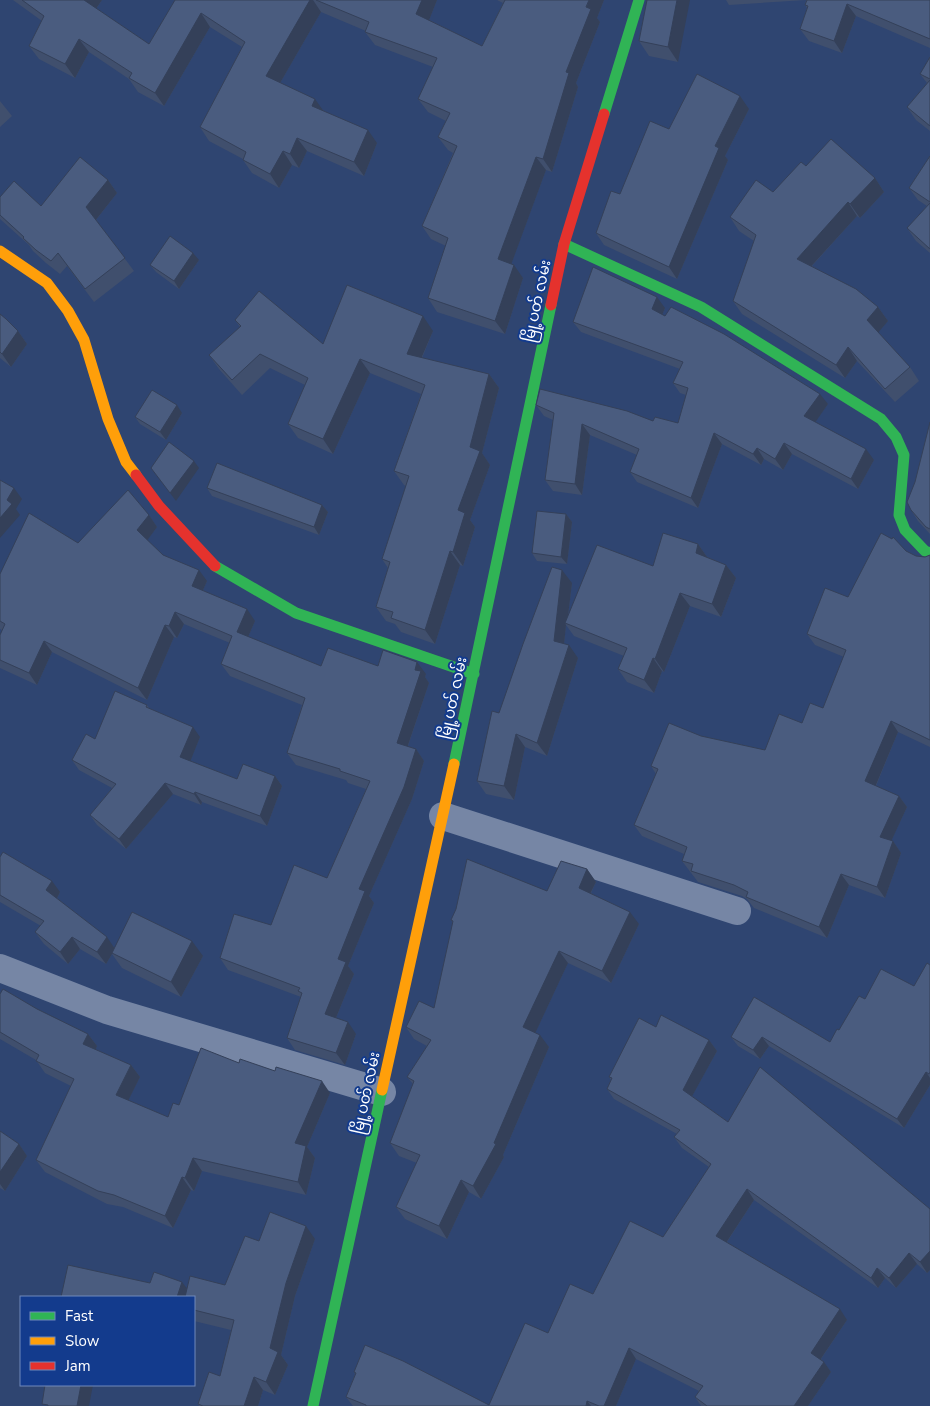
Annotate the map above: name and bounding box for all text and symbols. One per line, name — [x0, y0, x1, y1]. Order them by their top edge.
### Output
street label: မြို့ပတ် လမ်း — [519, 258, 557, 344]
street label: မြို့ပတ် လမ်း — [435, 655, 473, 741]
street label: မြို့ပတ် လမ်း — [348, 1050, 386, 1136]
legend — [20, 1296, 195, 1386]
text: Fast — [65, 1306, 94, 1326]
text: Slow — [65, 1331, 100, 1351]
text: Jam — [64, 1356, 91, 1376]

